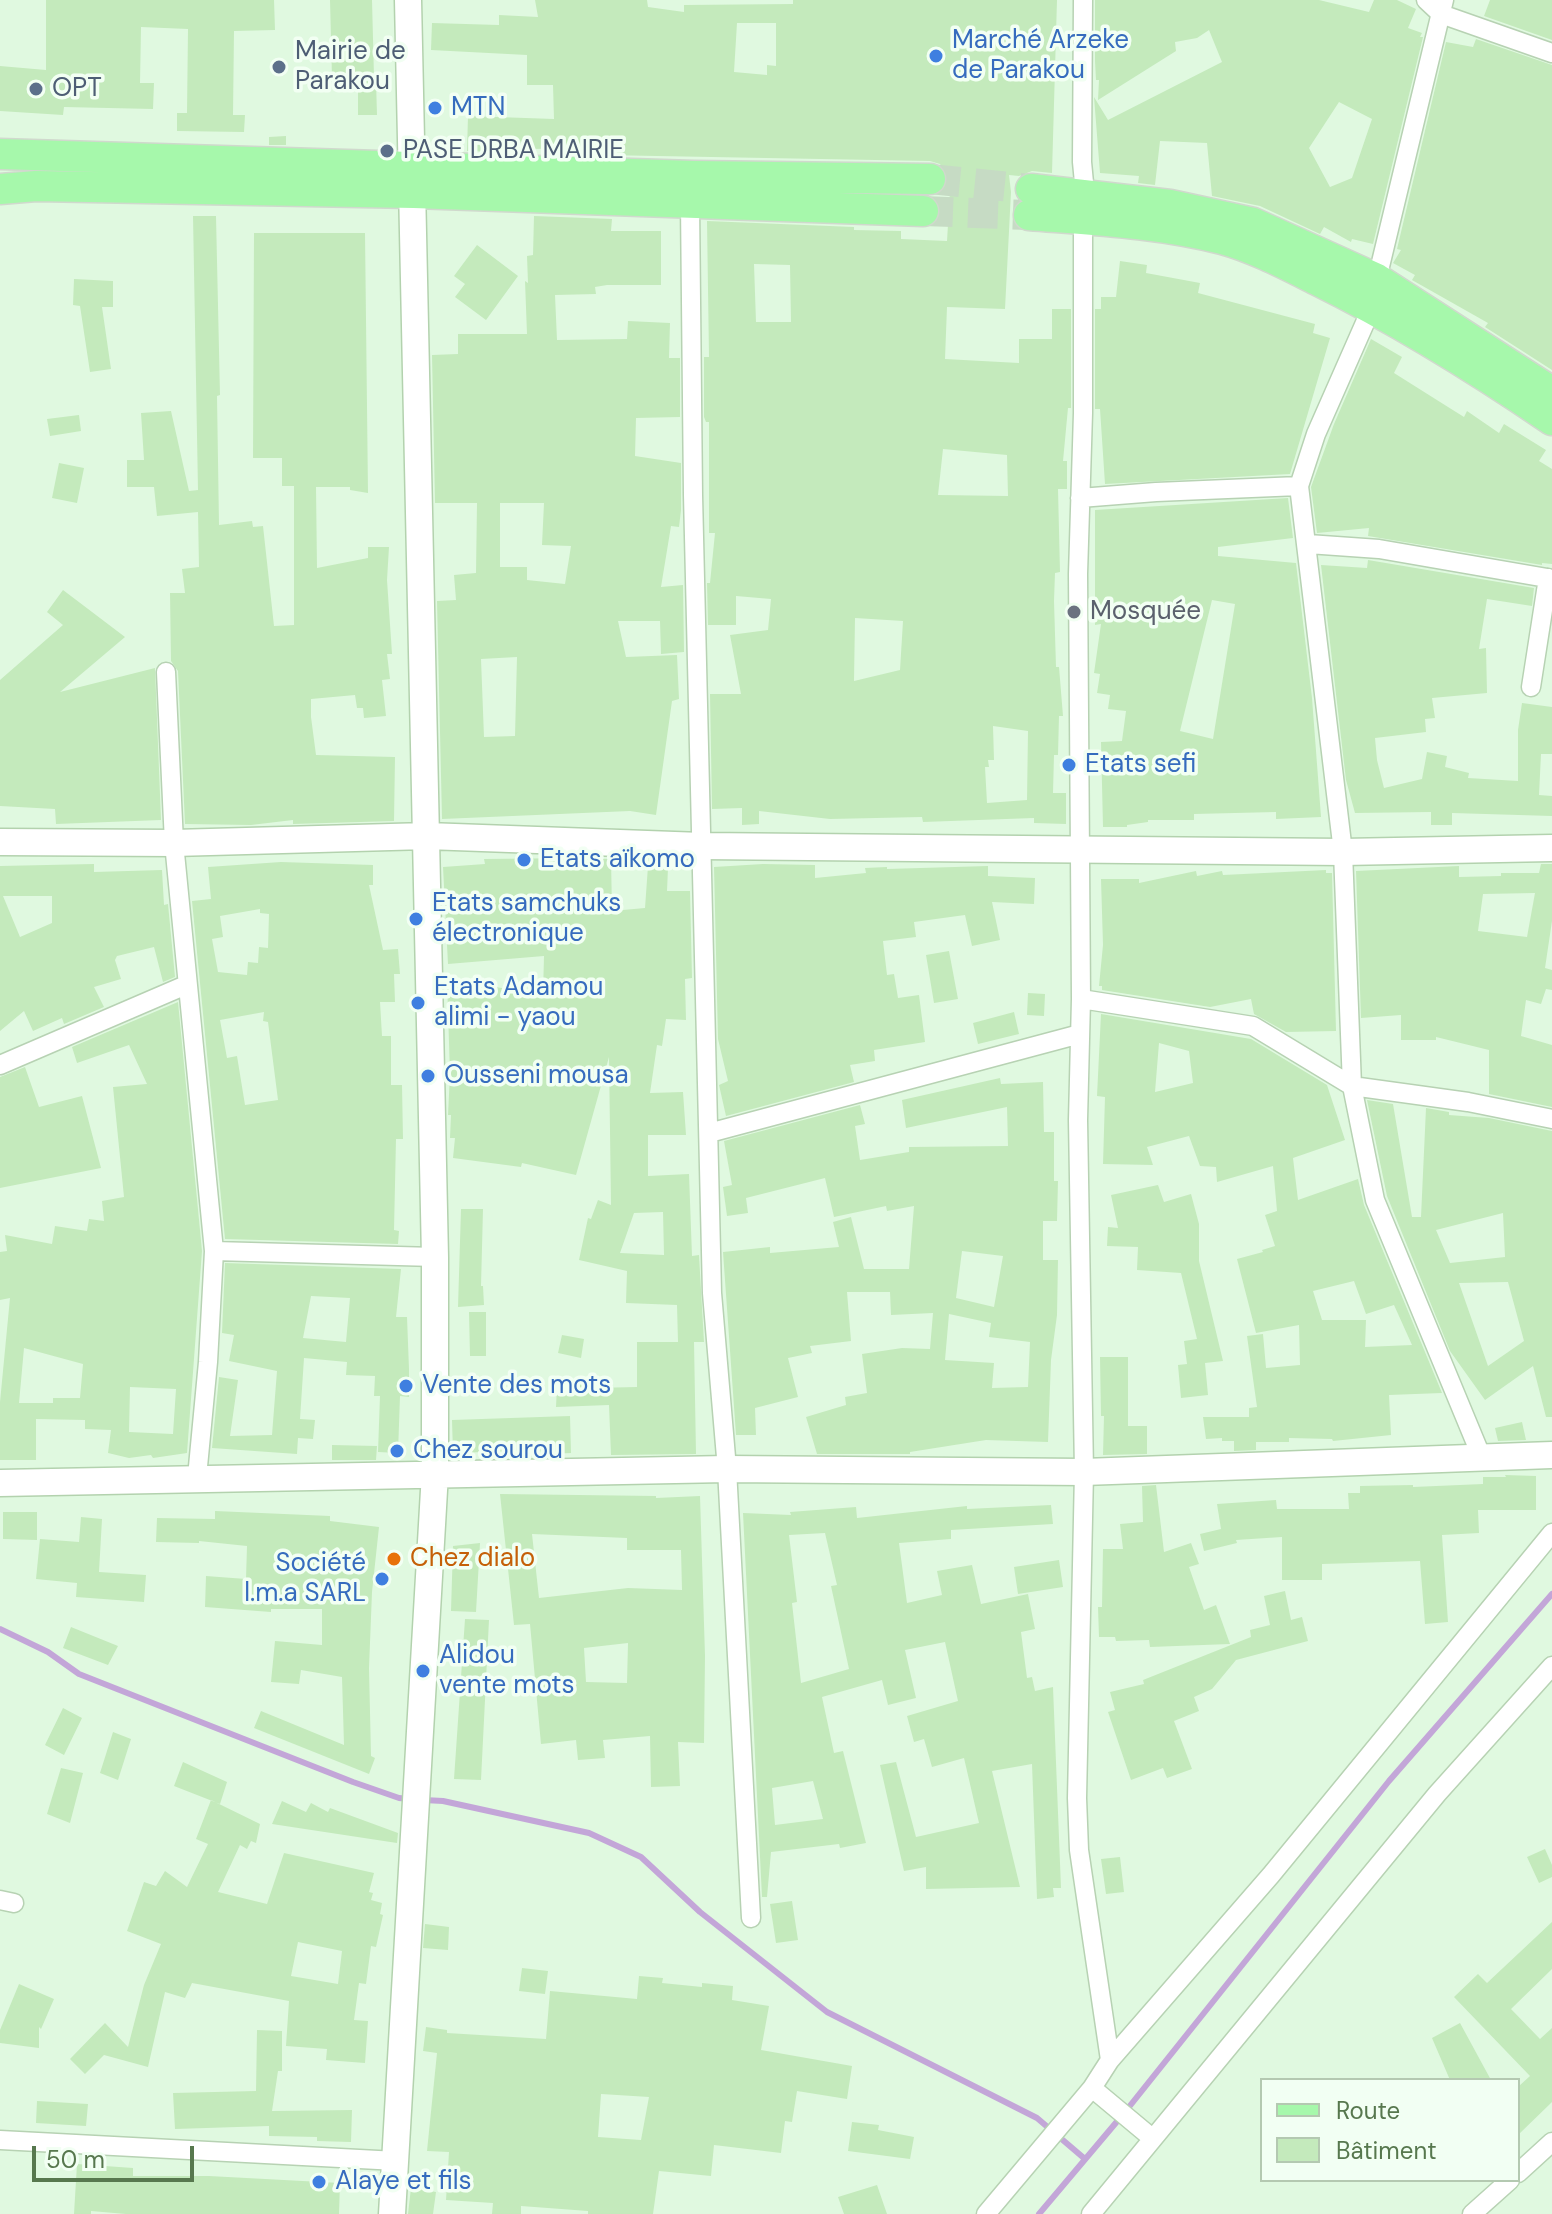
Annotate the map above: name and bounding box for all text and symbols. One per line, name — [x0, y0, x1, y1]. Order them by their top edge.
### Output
place label: Marché Arzeke de Parakou — [952, 25, 1129, 86]
place label: Mairie de Parakou — [295, 36, 406, 98]
marker: Marché Arzeke de Parakou — [927, 47, 945, 65]
marker: Mairie de Parakou — [270, 58, 288, 76]
place label: OPT — [52, 73, 102, 105]
marker: OPT — [27, 80, 45, 98]
place label: MTN — [451, 92, 505, 124]
marker: MTN — [426, 99, 444, 117]
place label: PASE DRBA MAIRIE — [403, 135, 624, 167]
marker: PASE DRBA MAIRIE — [378, 142, 396, 160]
place label: Mosquée — [1090, 596, 1201, 628]
marker: Mosquée — [1065, 603, 1083, 621]
place label: Etats sefi — [1085, 749, 1196, 781]
marker: Etats sefi — [1060, 756, 1078, 774]
place label: Etats aïkomo — [540, 844, 695, 876]
marker: Etats aïkomo — [515, 851, 533, 869]
place label: Etats samchuks électronique — [432, 888, 621, 950]
marker: Etats samchuks électronique — [407, 910, 425, 928]
place label: Etats Adamou alimi - yaou — [434, 972, 603, 1034]
marker: Etats Adamou alimi - yaou — [409, 994, 427, 1012]
place label: Ousseni mousa — [444, 1060, 629, 1092]
marker: Ousseni mousa — [419, 1067, 437, 1085]
place label: Vente des mots — [422, 1370, 611, 1402]
marker: Vente des mots — [397, 1377, 415, 1395]
place label: Chez sourou — [413, 1435, 563, 1467]
marker: Chez sourou — [388, 1442, 406, 1460]
place label: Chez dialo — [410, 1543, 535, 1575]
place label: Société l.m.a SARL — [244, 1548, 366, 1610]
marker: Chez dialo — [385, 1550, 403, 1568]
marker: Société l.m.a SARL — [373, 1570, 391, 1588]
place label: Alidou vente mots — [439, 1640, 575, 1702]
marker: Alidou vente mots — [414, 1662, 432, 1680]
legend — [1260, 2078, 1520, 2182]
text: Route — [1336, 2095, 1400, 2126]
scale bar — [36, 2130, 198, 2180]
text: Bâtiment — [1336, 2135, 1437, 2166]
text: 50 m — [46, 2144, 105, 2175]
place label: Alaye et fils — [335, 2166, 472, 2198]
marker: Alaye et fils — [310, 2173, 328, 2191]

